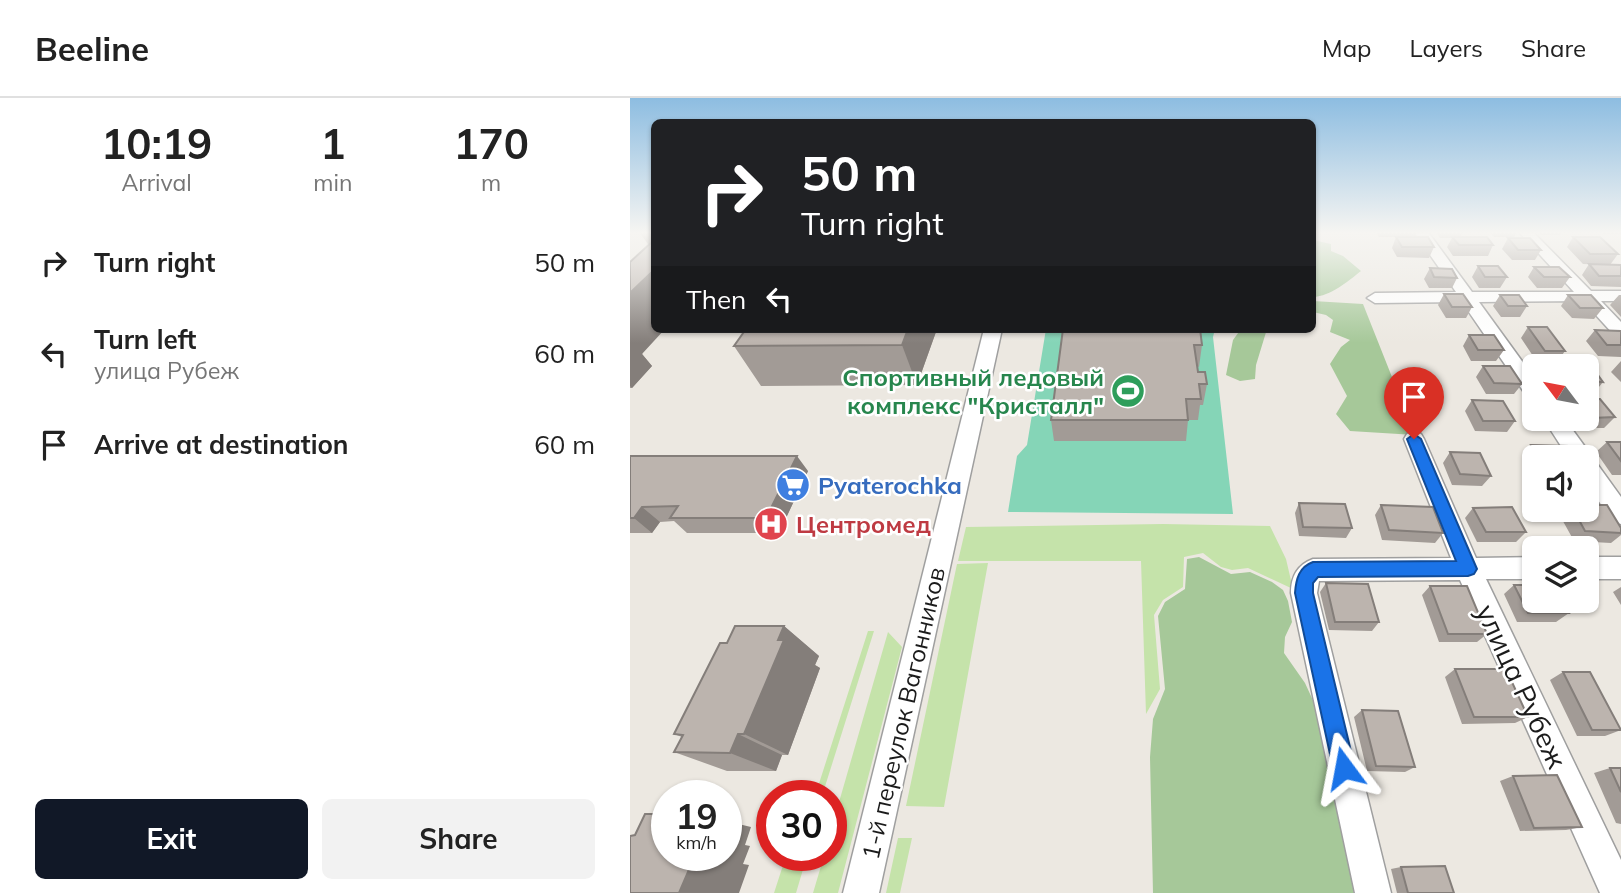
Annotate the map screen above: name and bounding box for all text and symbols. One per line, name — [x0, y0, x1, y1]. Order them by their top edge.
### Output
text: Beeline — [35, 28, 149, 69]
text: Map — [1322, 33, 1371, 63]
text: Layers — [1409, 33, 1483, 63]
text: Share — [1521, 33, 1586, 63]
text: 10:19 — [101, 117, 212, 170]
text: 1 — [320, 117, 345, 170]
text: 170 — [453, 117, 529, 170]
text: 50 m — [801, 142, 917, 203]
icon: right — [686, 147, 777, 238]
text: Arrival — [121, 168, 192, 197]
text: min — [313, 168, 352, 197]
text: m — [481, 168, 501, 197]
text: Turn right — [801, 203, 944, 243]
icon: right — [35, 244, 73, 282]
text: Turn right — [94, 246, 215, 279]
text: 50 m — [534, 246, 595, 279]
icon: left — [760, 280, 798, 318]
text: Then — [686, 283, 746, 316]
text: Turn left — [94, 323, 196, 356]
icon: left — [35, 335, 73, 373]
text: 60 m — [534, 337, 595, 370]
north arrow — [1522, 354, 1600, 430]
map controls — [1522, 354, 1599, 613]
text: улица Рубеж — [94, 356, 239, 385]
place label: Спортивный ледовый комплекс "Кристалл" — [842, 362, 1104, 420]
pin — [1384, 367, 1444, 439]
sports icon: Спортивный ледовый комплекс "Кристалл" — [1109, 372, 1147, 410]
icon: arrive — [1395, 378, 1433, 416]
icon: arrive — [35, 426, 73, 464]
text: Arrive at destination — [94, 428, 349, 461]
text: 60 m — [534, 428, 595, 461]
button: sound — [1522, 445, 1599, 522]
supermarket icon: Pyaterochka — [774, 466, 812, 504]
place label: Pyaterochka — [818, 470, 962, 500]
hospital icon: Центромед — [752, 505, 790, 543]
place label: Центромед — [796, 509, 931, 539]
button: layers — [1522, 536, 1599, 613]
street label: 1-й переулок Вагонников — [855, 564, 951, 862]
street label: улица Рубеж — [1469, 599, 1575, 774]
position arrow — [1307, 731, 1381, 805]
speed limit sign: 30 — [756, 780, 847, 871]
text: 19 — [675, 794, 718, 838]
button: Exit — [35, 799, 308, 879]
button: Share — [322, 799, 595, 879]
text: km/h — [676, 831, 717, 854]

